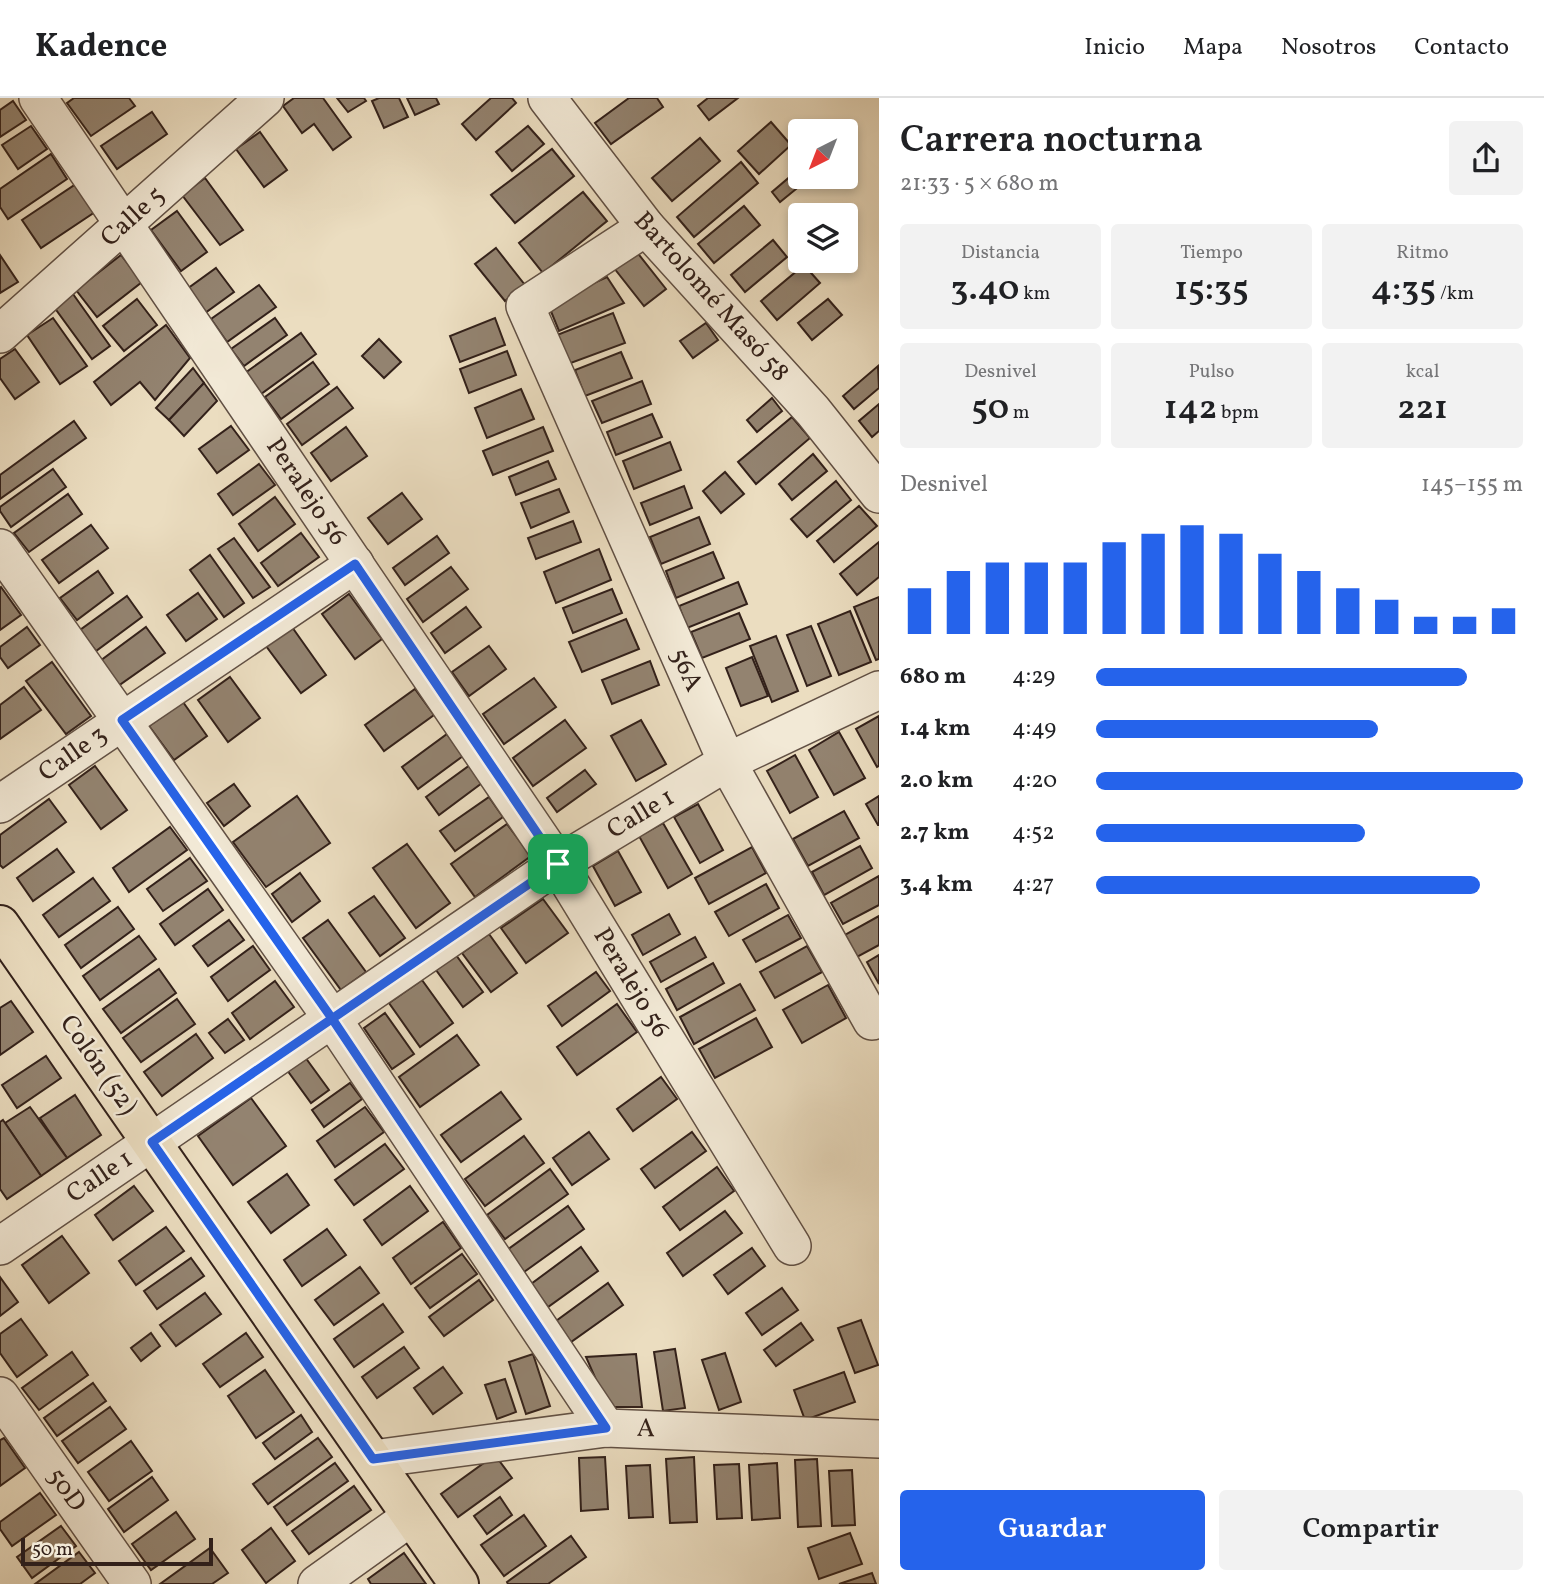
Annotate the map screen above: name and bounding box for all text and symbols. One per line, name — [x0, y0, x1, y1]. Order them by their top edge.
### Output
text: Kadence — [35, 25, 167, 71]
text: Inicio — [1084, 31, 1145, 65]
text: Mapa — [1183, 31, 1243, 65]
text: Nosotros — [1281, 31, 1376, 65]
text: Contacto — [1414, 31, 1509, 65]
text: Carrera nocturna — [900, 115, 1203, 168]
north arrow — [788, 119, 858, 189]
map controls — [788, 119, 858, 273]
button: share — [1449, 121, 1523, 195]
text: 21:33 · 5 × 680 m — [900, 168, 1059, 200]
street label: Calle 5 — [93, 178, 173, 256]
button: layers — [788, 203, 858, 273]
street label: Bartolomé Masó 58 — [625, 204, 797, 390]
text: Distancia — [961, 240, 1040, 266]
text: Tiempo — [1180, 240, 1243, 266]
text: Ritmo — [1396, 240, 1449, 266]
text: 3.40 — [951, 266, 1019, 314]
text: 15:35 — [1174, 266, 1249, 314]
text: 4:35 — [1371, 266, 1436, 314]
text: km — [1019, 281, 1050, 307]
text: /km — [1436, 281, 1474, 307]
text: Desnivel — [964, 359, 1037, 385]
text: Pulso — [1189, 359, 1234, 385]
text: kcal — [1406, 359, 1439, 385]
text: 50 — [971, 385, 1009, 433]
text: 142 — [1164, 385, 1217, 433]
text: 221 — [1397, 385, 1448, 433]
text: m — [1009, 400, 1030, 426]
text: bpm — [1217, 400, 1259, 426]
street label: Peralejo 56 — [257, 431, 355, 553]
text: Desnivel — [900, 469, 988, 501]
text: 145–155 m — [1421, 469, 1523, 501]
street label: 56A — [661, 643, 711, 697]
text: 680 m — [900, 661, 966, 693]
text: 4:29 — [1012, 661, 1055, 693]
text: 1.4 km — [900, 713, 971, 745]
text: 4:49 — [1012, 713, 1056, 745]
street label: Calle 3 — [31, 717, 115, 791]
text: 2.0 km — [900, 765, 973, 797]
text: 4:20 — [1012, 765, 1057, 797]
street label: Calle 1 — [600, 780, 682, 848]
text: 2.7 km — [900, 817, 970, 849]
text: 4:52 — [1012, 817, 1055, 849]
pin — [528, 834, 588, 894]
icon: arrive — [539, 845, 577, 883]
text: 3.4 km — [900, 869, 973, 901]
text: 4:27 — [1012, 869, 1054, 901]
street label: Peralejo 56 — [584, 921, 678, 1045]
street label: Colón (52) — [50, 1008, 146, 1122]
street label: Calle 1 — [60, 1142, 140, 1212]
street label: A — [636, 1411, 656, 1447]
street label: 50D — [38, 1461, 94, 1519]
button: Guardar — [900, 1490, 1205, 1570]
button: Compartir — [1219, 1490, 1523, 1570]
scale bar — [21, 1535, 214, 1567]
text: 50 m — [32, 1537, 73, 1563]

